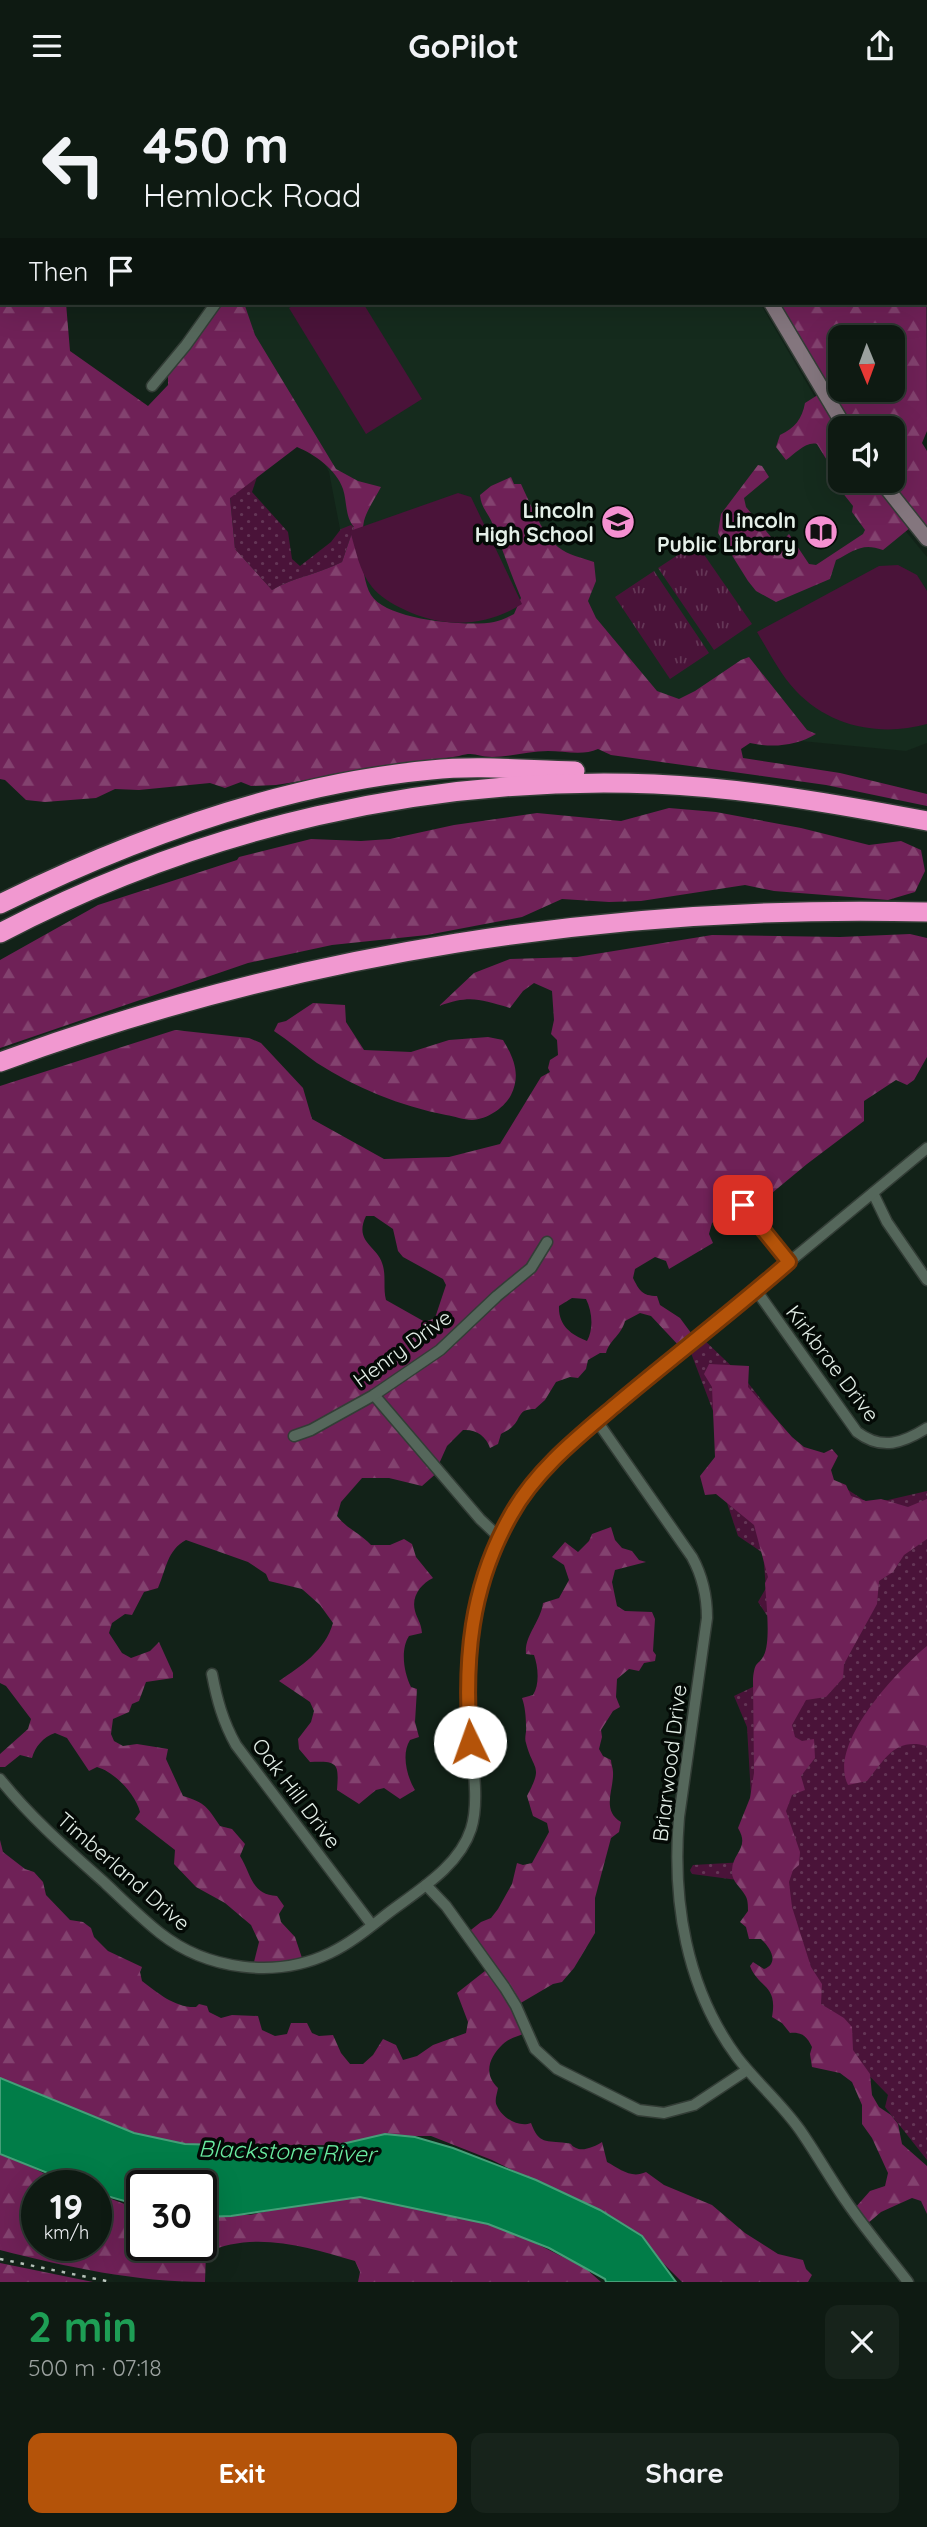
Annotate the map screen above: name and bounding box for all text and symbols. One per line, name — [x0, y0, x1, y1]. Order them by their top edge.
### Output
text: GoPilot — [408, 26, 519, 66]
icon: menu — [28, 27, 66, 65]
icon: share — [861, 27, 899, 65]
text: 450 m — [143, 114, 289, 175]
icon: left — [28, 119, 119, 210]
text: Hemlock Road — [143, 175, 362, 215]
icon: arrive — [102, 252, 140, 290]
text: Then — [28, 255, 88, 288]
north arrow — [828, 325, 905, 403]
map controls — [828, 325, 905, 493]
button: sound — [828, 416, 905, 493]
place label: Lincoln High School — [475, 497, 594, 547]
school or university icon: Lincoln High School — [599, 503, 637, 541]
place label: Lincoln Public Library — [657, 507, 796, 557]
library icon: Lincoln Public Library — [802, 513, 840, 551]
pin — [713, 1175, 773, 1235]
icon: arrive — [724, 1186, 762, 1224]
street label: Kirkbrae Drive — [781, 1300, 885, 1426]
street label: Henry Drive — [348, 1304, 456, 1392]
street label: Briarwood Drive — [646, 1683, 692, 1843]
position arrow — [433, 1705, 507, 1779]
street label: Oak Hill Drive — [247, 1733, 347, 1853]
street label: Timberland Drive — [52, 1806, 196, 1936]
water label: Blackstone River — [198, 2133, 379, 2169]
speed limit sign: 30 — [126, 2170, 217, 2261]
text: 19 — [50, 2184, 83, 2228]
text: km/h — [44, 2221, 89, 2244]
text: 2 min — [28, 2300, 137, 2353]
button: close — [825, 2305, 899, 2379]
text: 500 m · 07:18 — [28, 2353, 162, 2382]
button: Exit — [28, 2433, 457, 2513]
button: Share — [471, 2433, 899, 2513]

